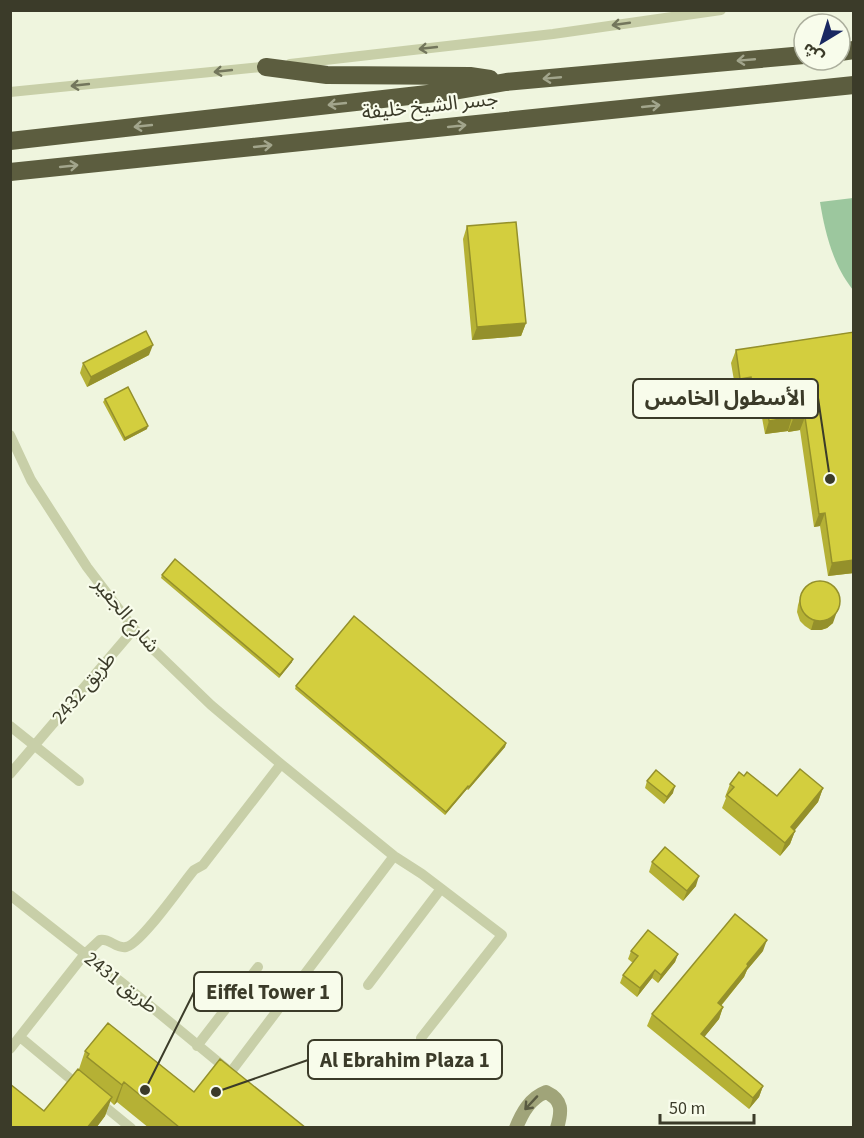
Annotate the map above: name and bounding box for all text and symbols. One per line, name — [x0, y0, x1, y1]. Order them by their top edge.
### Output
north arrow — [792, 12, 852, 72]
one-way arrow — [612, 19, 632, 30]
text: ش — [798, 38, 829, 68]
one-way arrow — [419, 43, 438, 54]
one-way arrow — [736, 55, 756, 66]
one-way arrow — [214, 66, 234, 77]
one-way arrow — [542, 73, 562, 84]
one-way arrow — [70, 80, 90, 91]
street label: جسر الشيخ خليفة — [360, 85, 500, 127]
one-way arrow — [328, 99, 348, 110]
one-way arrow — [640, 100, 660, 111]
one-way arrow — [446, 120, 466, 131]
one-way arrow — [134, 121, 154, 132]
one-way arrow — [252, 140, 272, 151]
one-way arrow — [58, 160, 78, 171]
callout: الأسطول الخامس — [633, 379, 818, 418]
text: الأسطول الخامس — [645, 383, 805, 413]
street label: شارع الجفير — [85, 570, 166, 659]
street label: طريق 2432 — [45, 646, 123, 730]
street label: طريق 2431 — [78, 945, 164, 1021]
callout: Eiffel Tower 1 — [194, 972, 342, 1011]
text: Eiffel Tower 1 — [206, 977, 330, 1007]
callout: Al Ebrahim Plaza 1 — [308, 1040, 502, 1079]
text: Al Ebrahim Plaza 1 — [319, 1045, 490, 1075]
scale bar — [660, 1087, 754, 1125]
one-way arrow — [524, 1096, 538, 1111]
text: 50 m — [669, 1096, 705, 1121]

